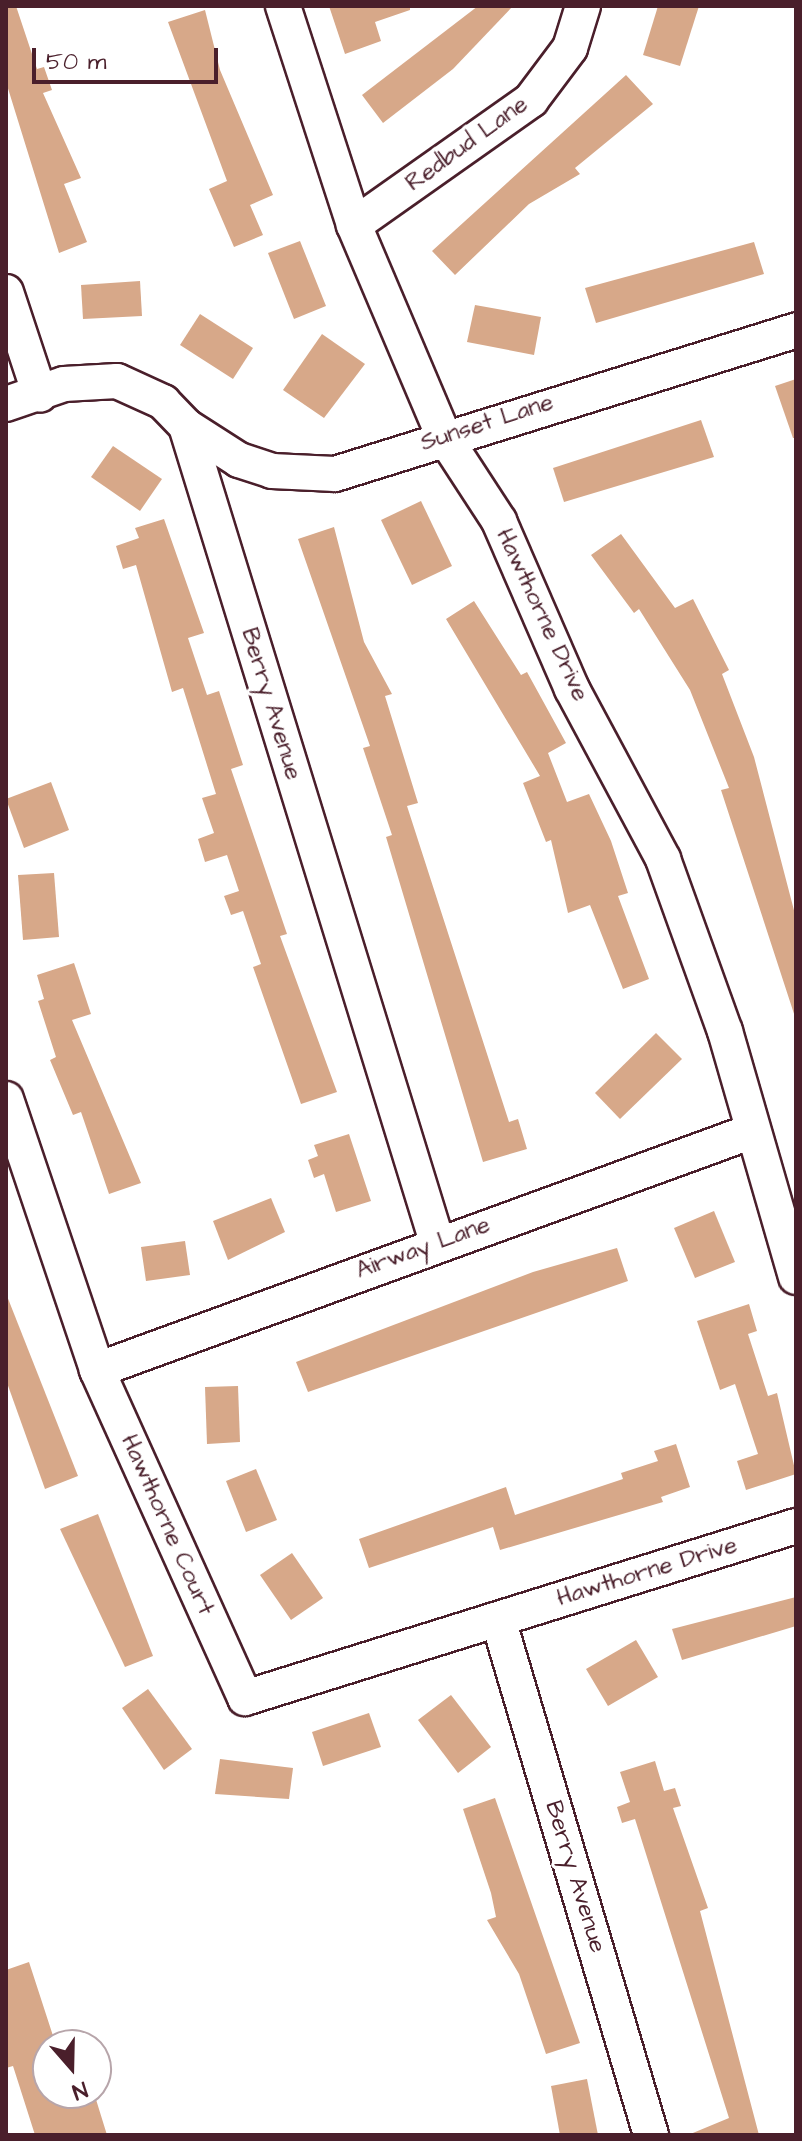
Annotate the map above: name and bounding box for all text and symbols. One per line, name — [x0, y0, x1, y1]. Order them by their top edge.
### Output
scale bar — [36, 32, 222, 82]
text: 50 m — [46, 45, 106, 79]
street label: Redbud Lane — [400, 90, 534, 198]
street label: Sunset Lane — [417, 388, 557, 458]
street label: Hawthorne Drive — [489, 524, 595, 706]
street label: Berry Avenue — [234, 625, 308, 783]
street label: Airway Lane — [352, 1210, 494, 1286]
street label: Hawthorne Court — [114, 1430, 220, 1620]
street label: Hawthorne Drive — [553, 1531, 741, 1613]
street label: Berry Avenue — [538, 1798, 612, 1956]
north arrow — [32, 2029, 112, 2109]
text: N — [68, 2073, 91, 2107]

